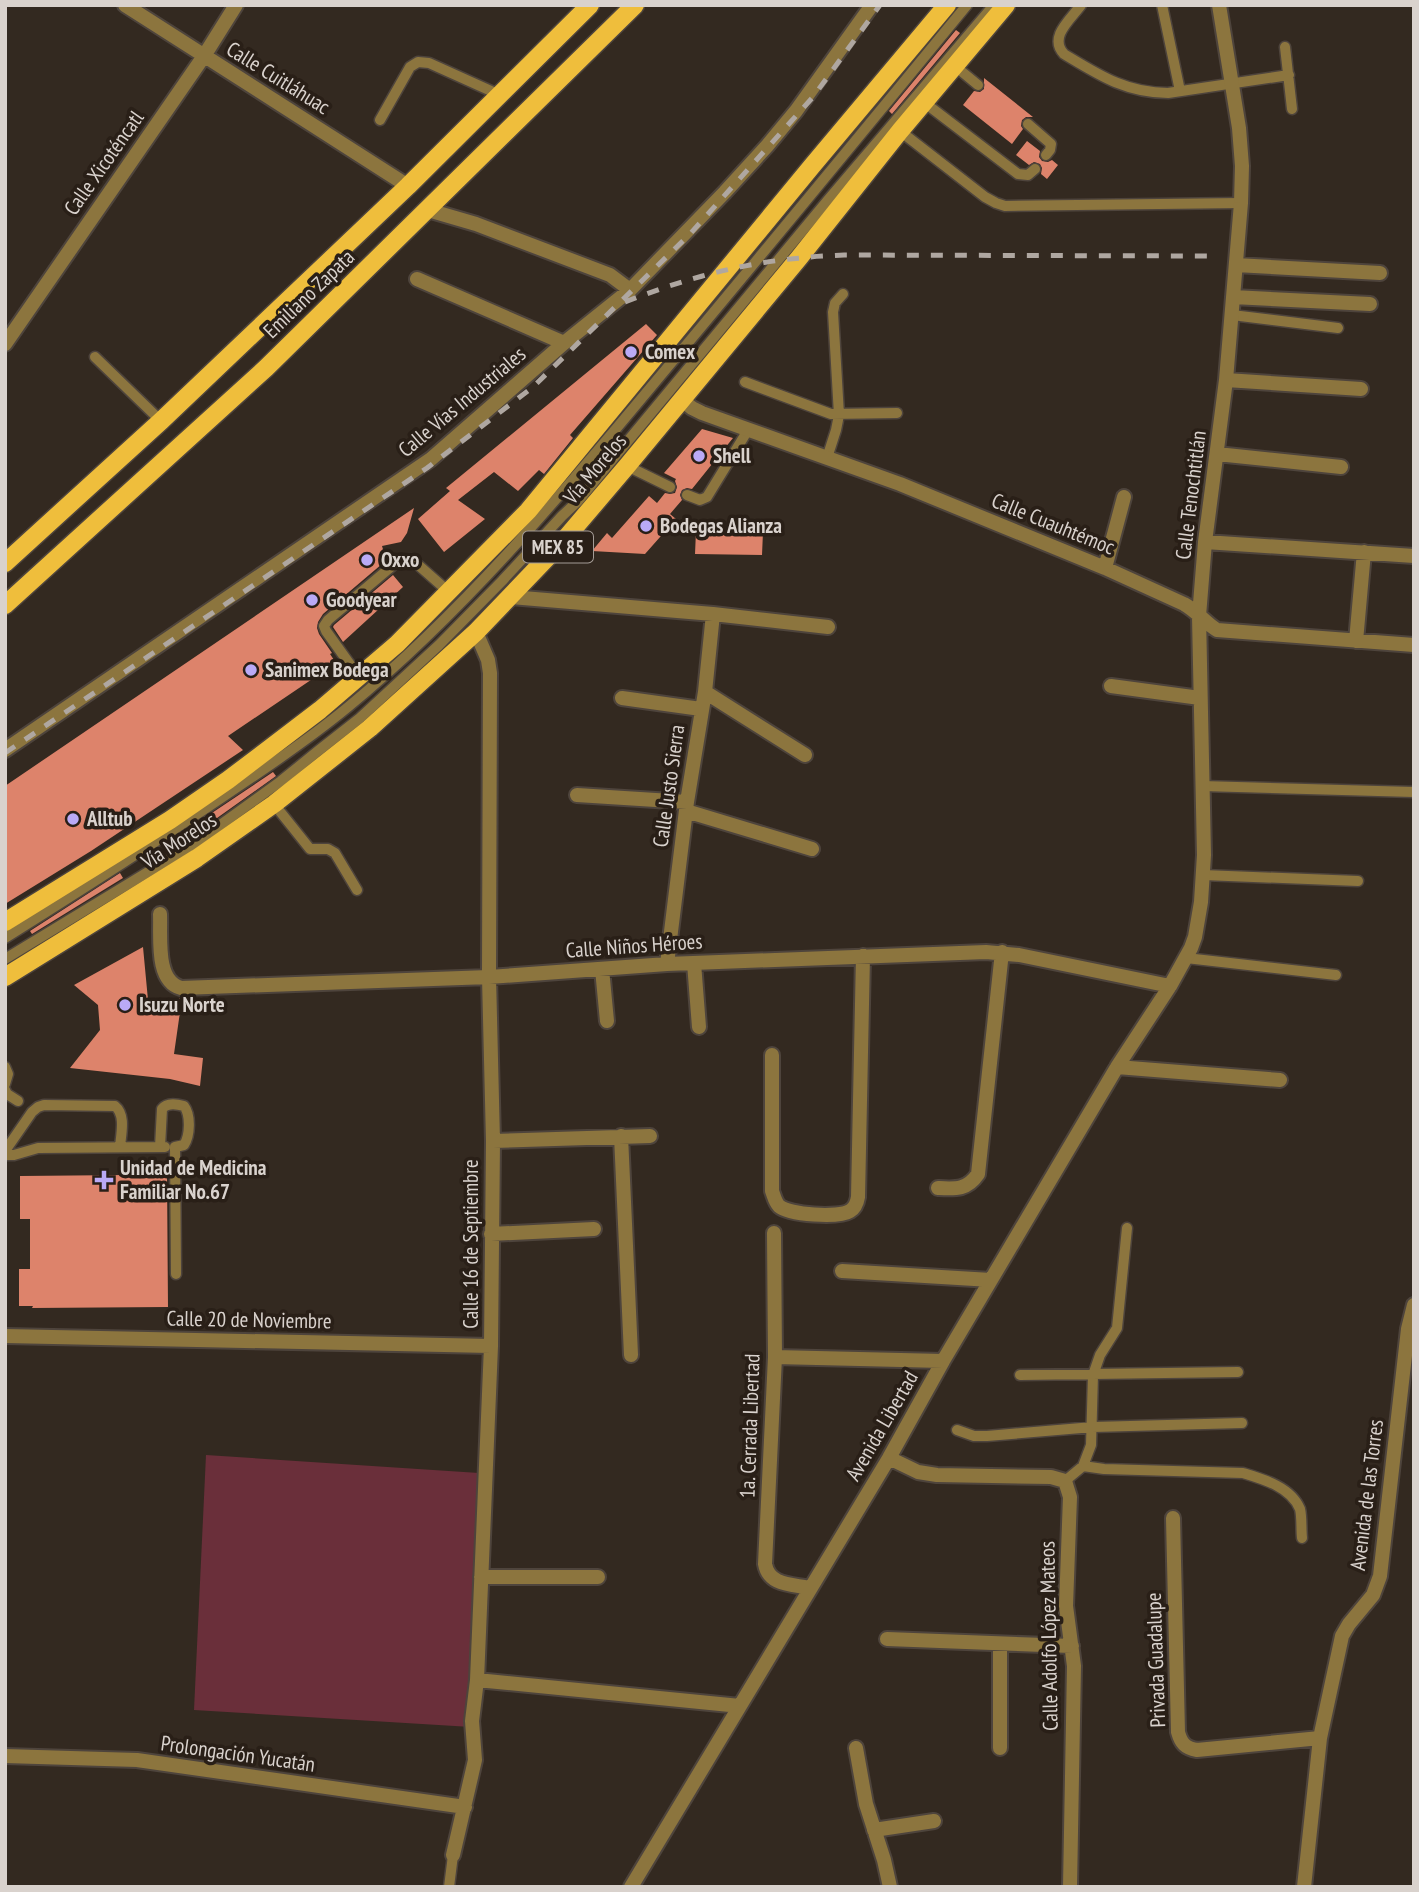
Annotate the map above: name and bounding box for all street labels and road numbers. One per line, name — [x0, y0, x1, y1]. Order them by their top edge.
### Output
street label: Calle Cuitláhuac — [222, 35, 335, 120]
street label: Calle Xicoténcatl — [58, 105, 150, 220]
street label: Emiliano Zapata — [257, 243, 360, 344]
street label: Calle Vías Industriales — [392, 340, 531, 463]
street label: Vía Morelos — [557, 428, 632, 510]
street label: Calle Tenochtitlán — [1169, 429, 1212, 561]
street label: Calle Cuauhtémoc — [988, 487, 1119, 561]
road number: MEX 85 — [523, 532, 593, 562]
street label: Calle Justo Sierra — [647, 723, 690, 849]
street label: Vía Morelos — [135, 806, 221, 875]
street label: Calle Niños Héroes — [565, 927, 703, 964]
street label: Calle 16 de Septiembre — [457, 1159, 484, 1329]
street label: Calle 20 de Noviembre — [166, 1305, 332, 1334]
street label: 1a. Cerrada Libertad — [733, 1353, 766, 1499]
street label: Avenida Libertad — [839, 1366, 924, 1486]
street label: Avenida de las Torres — [1344, 1418, 1389, 1572]
street label: Calle Adolfo López Mateos — [1033, 1541, 1064, 1731]
street label: Privada Guadalupe — [1140, 1592, 1171, 1728]
street label: Prolongación Yucatán — [159, 1729, 317, 1778]

